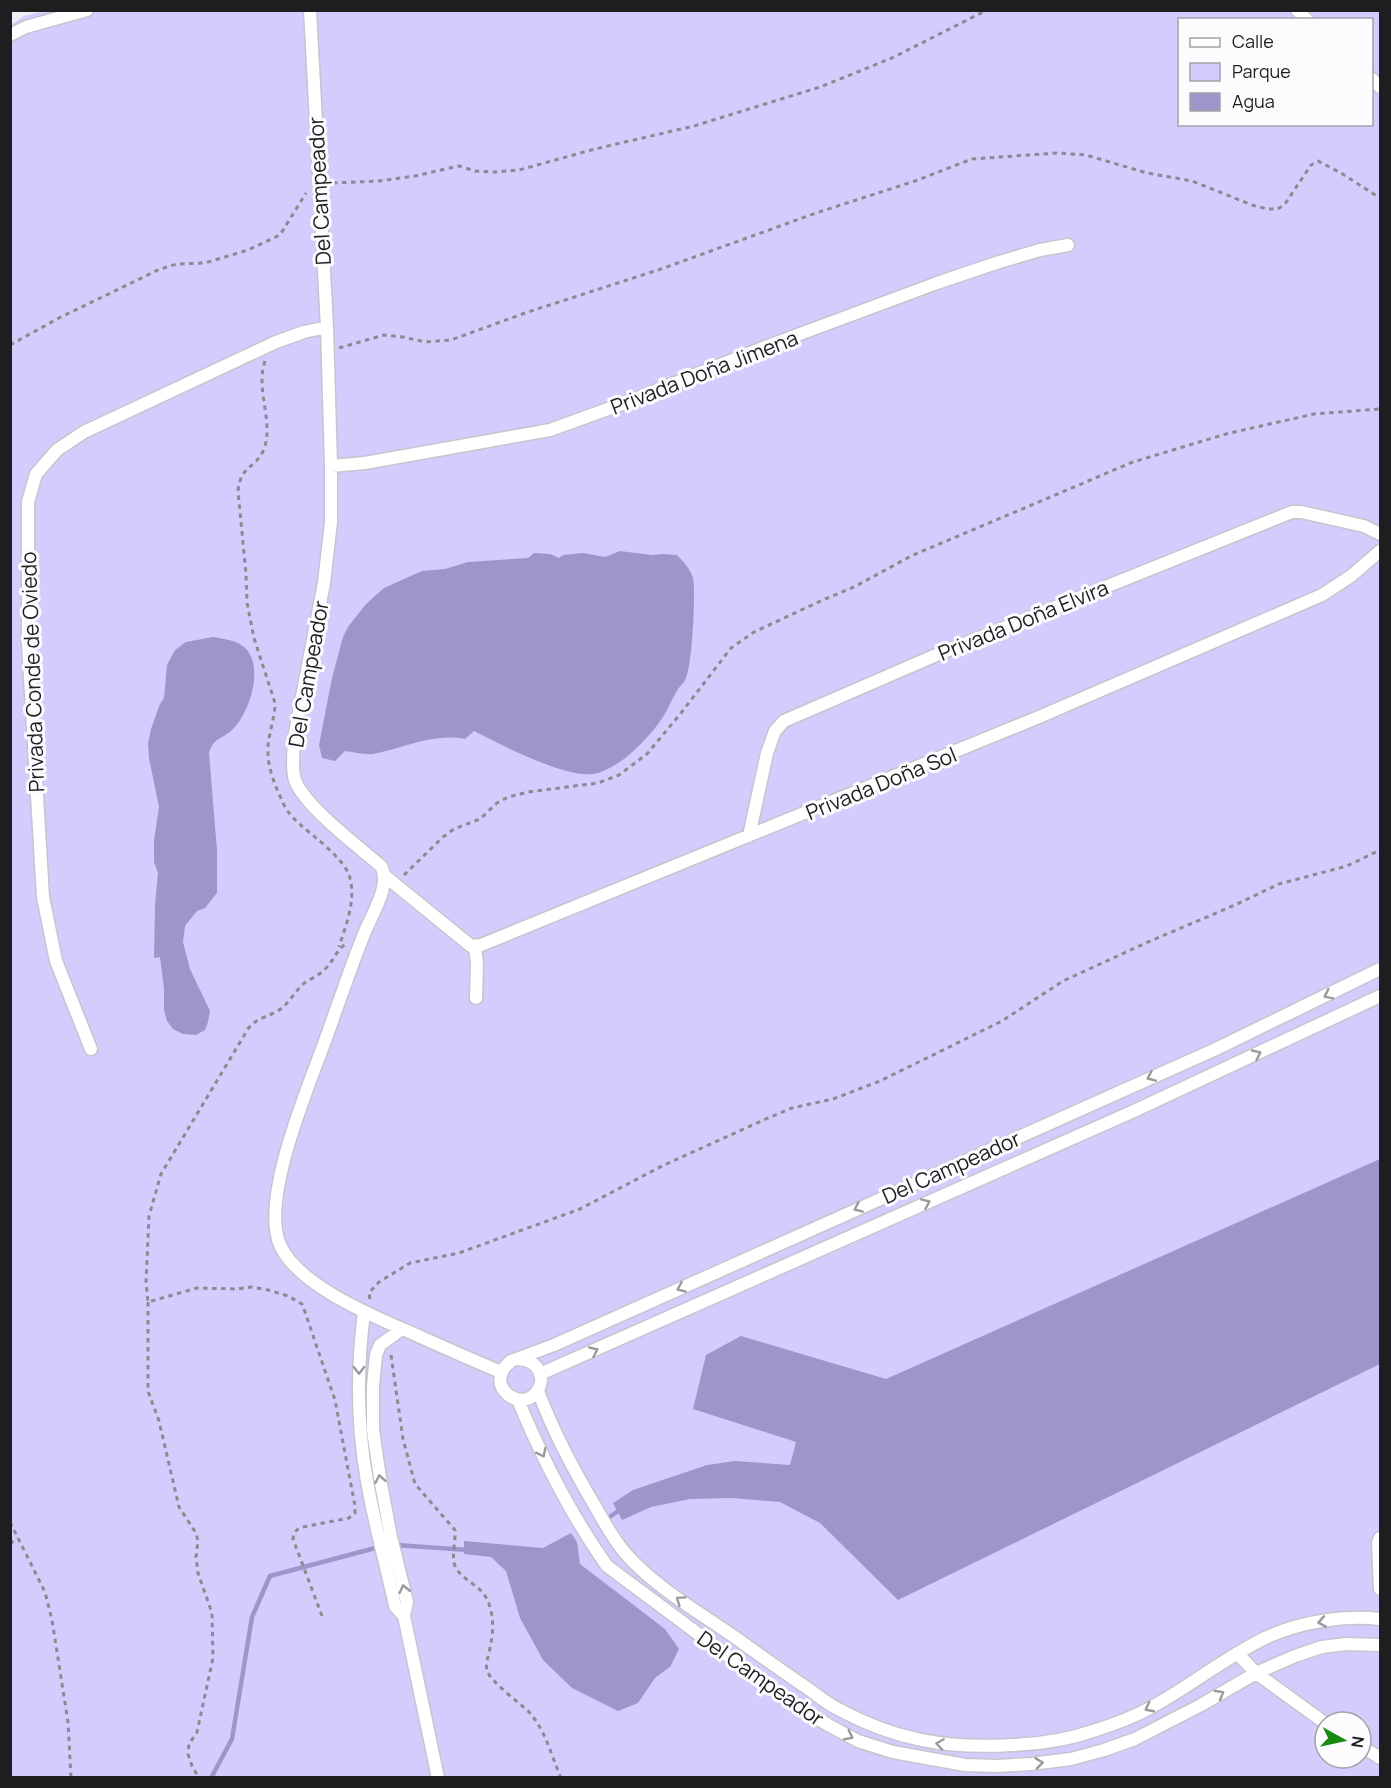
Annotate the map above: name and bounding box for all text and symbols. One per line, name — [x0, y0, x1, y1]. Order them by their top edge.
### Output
legend — [1178, 18, 1373, 126]
text: Calle — [1232, 29, 1274, 53]
text: Parque — [1232, 59, 1291, 83]
text: Agua — [1232, 89, 1275, 113]
street label: Del Campeador — [301, 116, 337, 266]
street label: Privada Doña Jimena — [606, 323, 802, 421]
street label: Privada Conde de Oviedo — [14, 551, 50, 793]
street label: Privada Doña Elvira — [934, 573, 1112, 667]
street label: Del Campeador — [281, 598, 335, 750]
street label: Privada Doña Sol — [801, 740, 961, 826]
one-way arrow — [1324, 988, 1335, 999]
one-way arrow — [1250, 1050, 1261, 1062]
one-way arrow — [1147, 1070, 1158, 1082]
street label: Del Campeador — [877, 1124, 1025, 1210]
one-way arrow — [919, 1199, 930, 1211]
one-way arrow — [854, 1201, 865, 1213]
one-way arrow — [676, 1281, 687, 1293]
one-way arrow — [588, 1346, 599, 1358]
one-way arrow — [353, 1366, 365, 1375]
one-way arrow — [535, 1447, 546, 1458]
one-way arrow — [374, 1475, 387, 1485]
one-way arrow — [398, 1585, 411, 1595]
one-way arrow — [676, 1596, 687, 1607]
one-way arrow — [1318, 1615, 1328, 1628]
street label: Del Campeador — [692, 1624, 830, 1732]
one-way arrow — [1214, 1690, 1224, 1702]
one-way arrow — [1145, 1701, 1155, 1712]
north arrow — [1313, 1710, 1373, 1770]
one-way arrow — [842, 1728, 853, 1740]
text: N — [1346, 1735, 1370, 1749]
one-way arrow — [935, 1738, 944, 1750]
one-way arrow — [1035, 1758, 1044, 1770]

